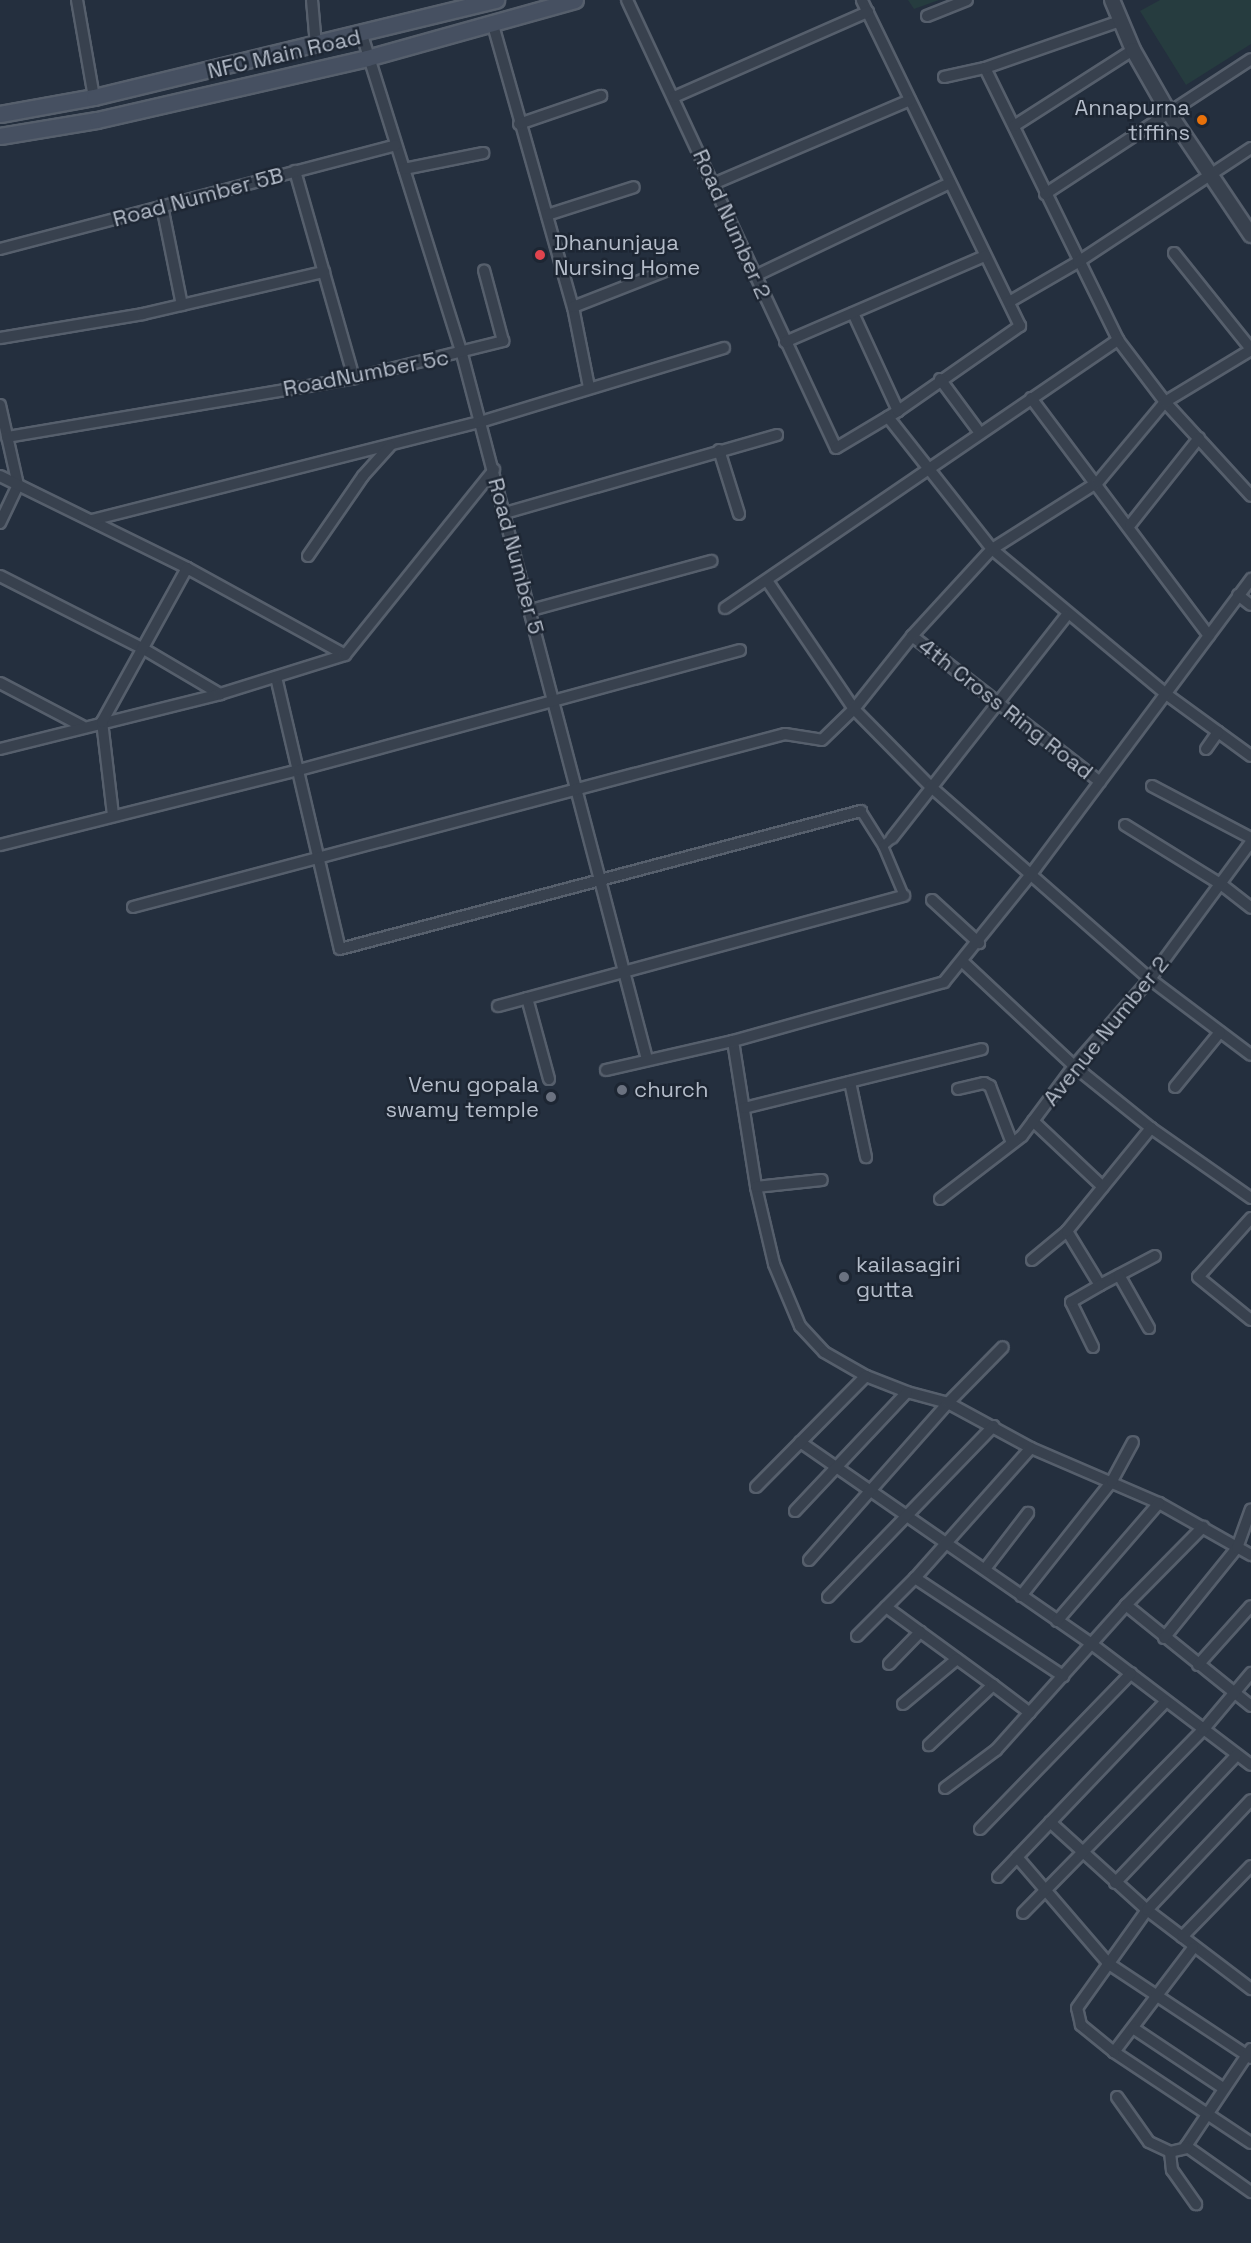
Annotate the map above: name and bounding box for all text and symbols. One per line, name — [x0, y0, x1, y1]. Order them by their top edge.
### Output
street label: NFC Main Road — [205, 24, 363, 84]
place label: Annapurna tiffins — [1074, 94, 1190, 146]
marker: Annapurna tiffins — [1195, 113, 1209, 127]
street label: Road Number 2 — [687, 145, 777, 303]
street label: Road Number 5B — [110, 162, 286, 232]
place label: Dhanunjaya Nursing Home — [554, 229, 700, 280]
marker: Dhanunjaya Nursing Home — [531, 246, 549, 264]
street label: RoadNumber 5c — [281, 344, 451, 402]
street label: Road Number 5 — [482, 475, 550, 637]
street label: 4th Cross Ring Road — [914, 633, 1098, 785]
street label: Avenue Number 2 — [1038, 951, 1174, 1111]
place label: Venu gopala swamy temple — [385, 1071, 539, 1122]
place label: church — [634, 1077, 708, 1103]
marker: church — [615, 1083, 629, 1097]
marker: Venu gopala swamy temple — [544, 1090, 558, 1104]
place label: kailasagiri gutta — [856, 1251, 961, 1302]
marker: kailasagiri gutta — [837, 1270, 851, 1284]

